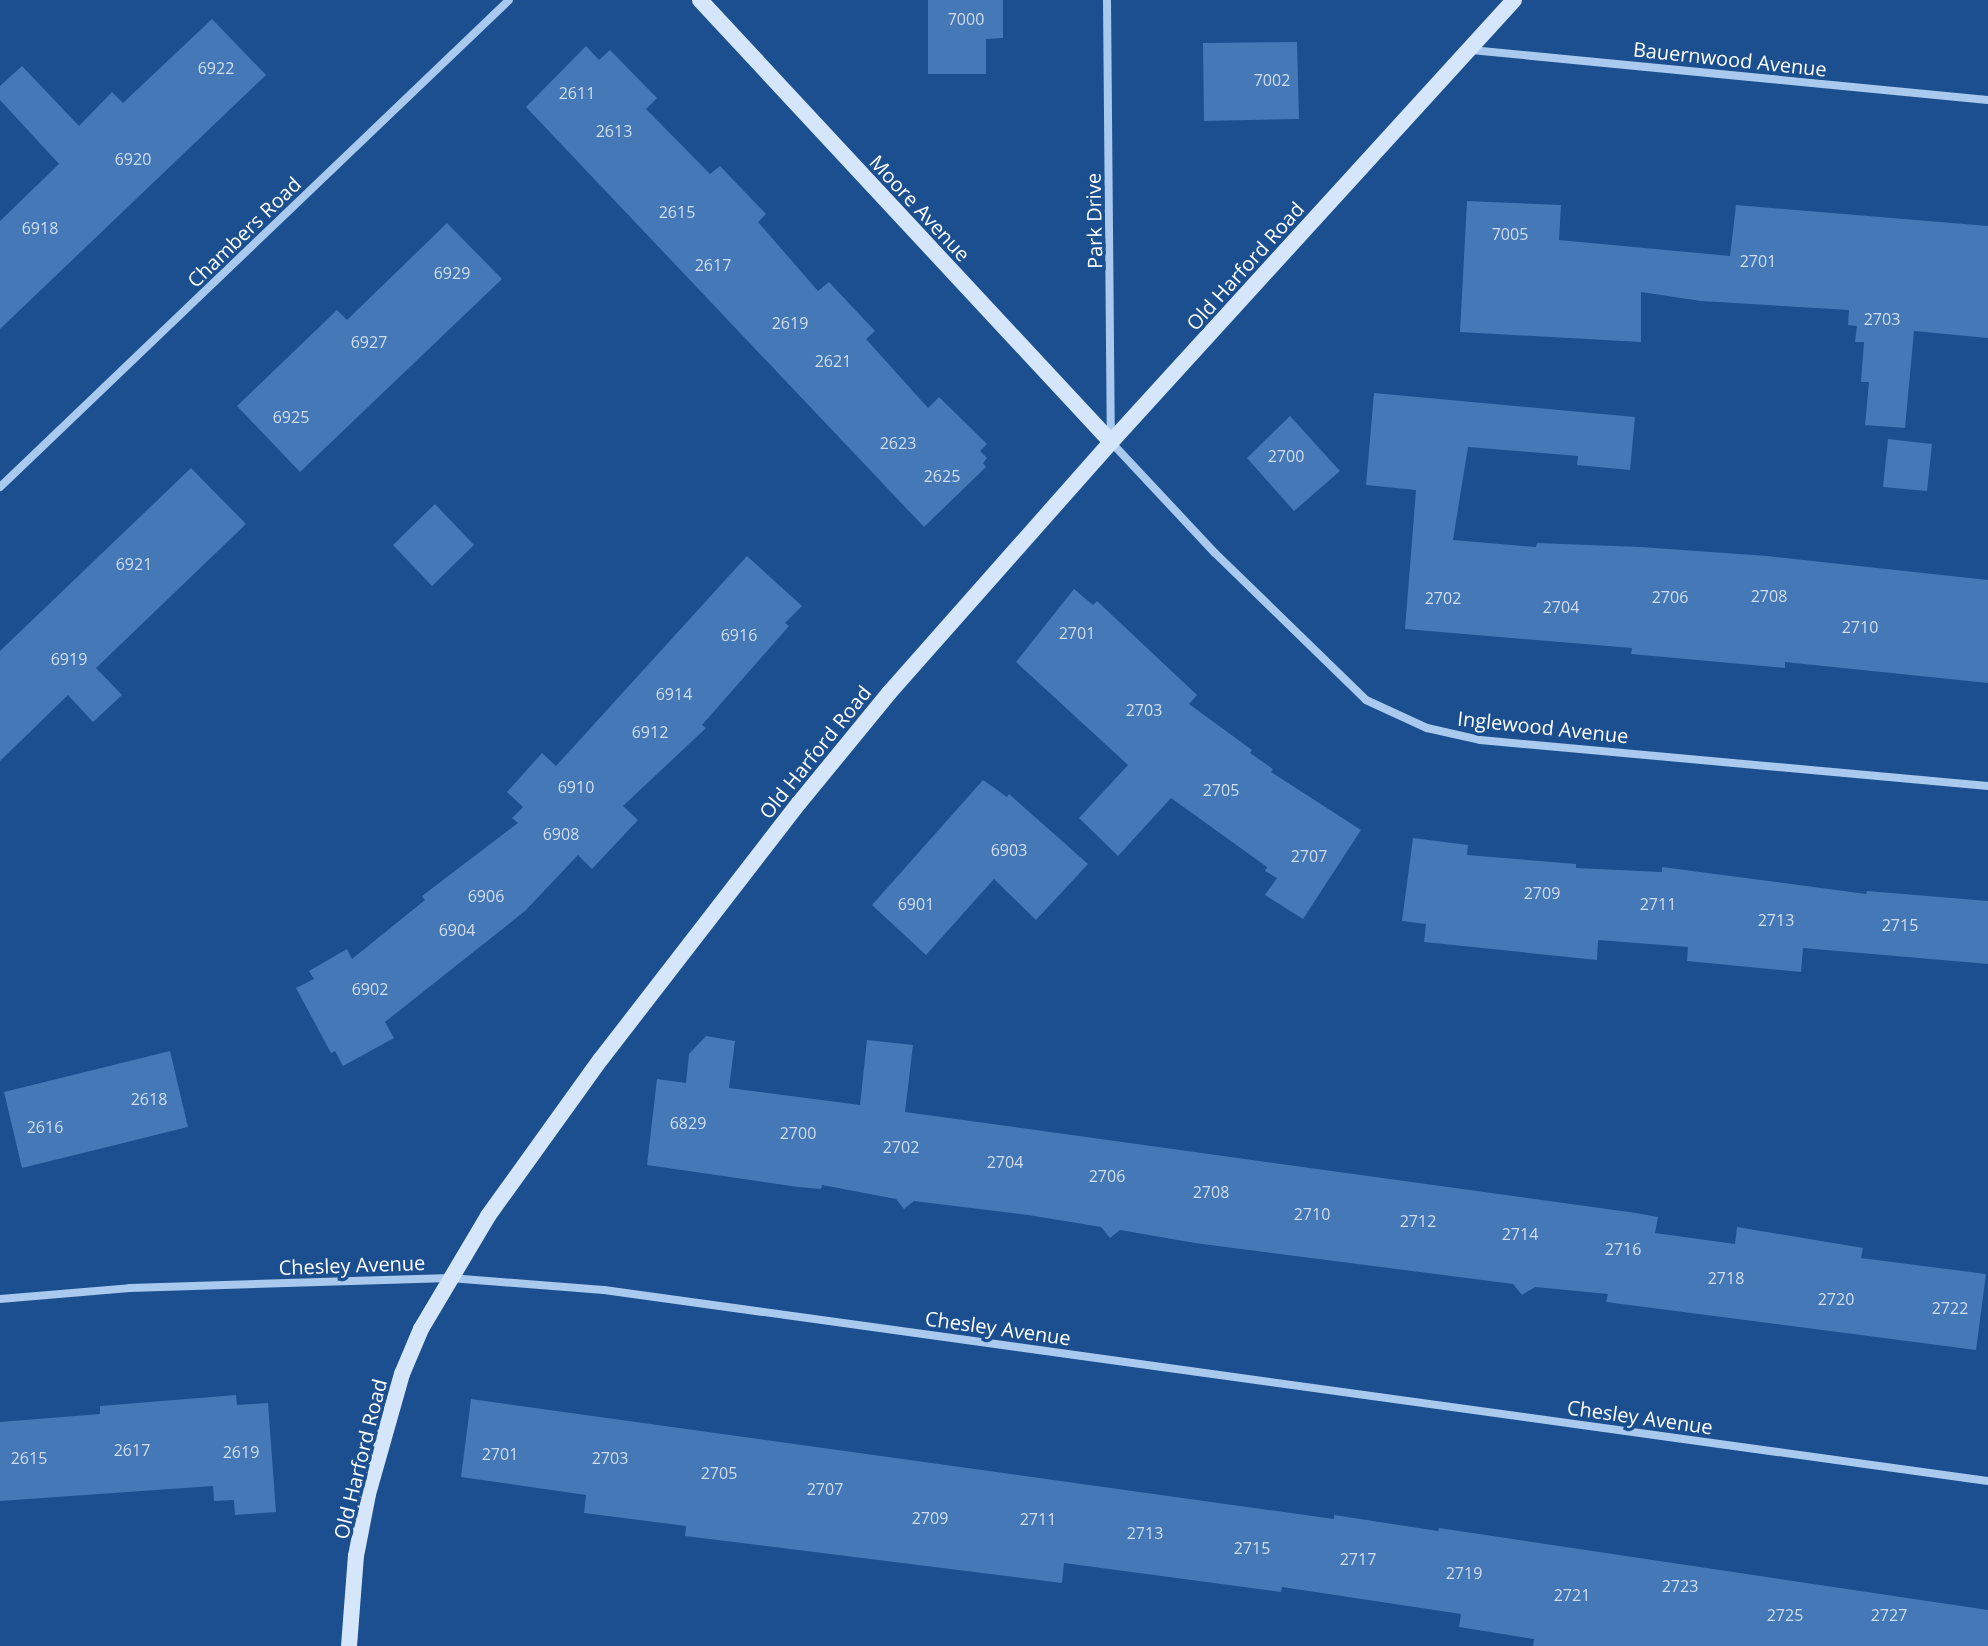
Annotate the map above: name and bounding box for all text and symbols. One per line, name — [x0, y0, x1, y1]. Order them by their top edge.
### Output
house number: 7000 — [948, 9, 984, 29]
street label: Bauernwood Avenue — [1632, 37, 1828, 81]
house number: 6922 — [198, 58, 234, 78]
house number: 7002 — [1254, 70, 1290, 90]
house number: 2611 — [559, 83, 595, 103]
house number: 2613 — [596, 121, 632, 141]
house number: 6920 — [115, 149, 151, 169]
street label: Moore Avenue — [865, 150, 975, 266]
street label: Chambers Road — [182, 172, 306, 292]
street label: Park Drive — [1081, 173, 1107, 269]
street label: Old Harford Road — [1181, 197, 1309, 335]
house number: 2615 — [659, 202, 695, 222]
house number: 6918 — [22, 218, 58, 238]
house number: 7005 — [1492, 224, 1528, 244]
house number: 2701 — [1740, 251, 1776, 271]
house number: 2617 — [695, 255, 731, 275]
house number: 6929 — [434, 263, 470, 283]
house number: 2703 — [1864, 309, 1900, 329]
house number: 2619 — [772, 313, 808, 333]
house number: 6927 — [351, 332, 387, 352]
house number: 2621 — [815, 351, 851, 371]
house number: 6925 — [273, 407, 309, 427]
house number: 2623 — [880, 433, 916, 453]
house number: 2700 — [1268, 446, 1304, 466]
house number: 2625 — [924, 466, 960, 486]
house number: 6921 — [116, 554, 152, 574]
house number: 2708 — [1751, 586, 1787, 606]
house number: 2706 — [1652, 587, 1688, 607]
house number: 2702 — [1425, 588, 1461, 608]
house number: 2704 — [1543, 597, 1579, 617]
house number: 2710 — [1842, 617, 1878, 637]
house number: 2701 — [1059, 623, 1095, 643]
house number: 6916 — [721, 625, 757, 645]
house number: 6919 — [51, 649, 87, 669]
street label: Old Harford Road — [754, 681, 876, 823]
house number: 6914 — [656, 684, 692, 704]
house number: 2703 — [1126, 700, 1162, 720]
street label: Inglewood Avenue — [1456, 706, 1630, 748]
house number: 6912 — [632, 722, 668, 742]
house number: 6910 — [558, 777, 594, 797]
house number: 2705 — [1203, 780, 1239, 800]
house number: 6908 — [543, 824, 579, 844]
house number: 6903 — [991, 840, 1027, 860]
house number: 2707 — [1291, 846, 1327, 866]
house number: 2709 — [1524, 883, 1560, 903]
house number: 6906 — [468, 886, 504, 906]
house number: 6901 — [898, 894, 934, 914]
house number: 2711 — [1640, 894, 1676, 914]
house number: 2713 — [1758, 910, 1794, 930]
house number: 2715 — [1882, 915, 1918, 935]
house number: 6904 — [439, 920, 475, 940]
house number: 6902 — [352, 979, 388, 999]
house number: 2618 — [131, 1089, 167, 1109]
house number: 6829 — [670, 1113, 706, 1133]
house number: 2616 — [27, 1117, 63, 1137]
house number: 2700 — [780, 1123, 816, 1143]
house number: 2702 — [883, 1137, 919, 1157]
house number: 2704 — [987, 1152, 1023, 1172]
house number: 2706 — [1089, 1166, 1125, 1186]
house number: 2708 — [1193, 1182, 1229, 1202]
house number: 2710 — [1294, 1204, 1330, 1224]
house number: 2712 — [1400, 1211, 1436, 1231]
house number: 2714 — [1502, 1224, 1538, 1244]
house number: 2716 — [1605, 1239, 1641, 1259]
street label: Chesley Avenue — [278, 1250, 426, 1280]
house number: 2718 — [1708, 1268, 1744, 1288]
house number: 2720 — [1818, 1289, 1854, 1309]
house number: 2722 — [1932, 1298, 1968, 1318]
street label: Chesley Avenue — [924, 1306, 1072, 1350]
street label: Old Harford Road — [328, 1376, 392, 1542]
street label: Chesley Avenue — [1566, 1395, 1714, 1439]
house number: 2617 — [114, 1440, 150, 1460]
house number: 2619 — [223, 1442, 259, 1462]
house number: 2701 — [482, 1444, 518, 1464]
house number: 2615 — [11, 1448, 47, 1468]
house number: 2703 — [592, 1448, 628, 1468]
house number: 2705 — [701, 1463, 737, 1483]
house number: 2707 — [807, 1479, 843, 1499]
house number: 2709 — [912, 1508, 948, 1528]
house number: 2711 — [1020, 1509, 1056, 1529]
house number: 2713 — [1127, 1523, 1163, 1543]
house number: 2715 — [1234, 1538, 1270, 1558]
house number: 2717 — [1340, 1549, 1376, 1569]
house number: 2719 — [1446, 1563, 1482, 1583]
house number: 2723 — [1662, 1576, 1698, 1596]
house number: 2721 — [1554, 1585, 1590, 1605]
house number: 2725 — [1767, 1605, 1803, 1625]
house number: 2727 — [1871, 1605, 1907, 1625]

